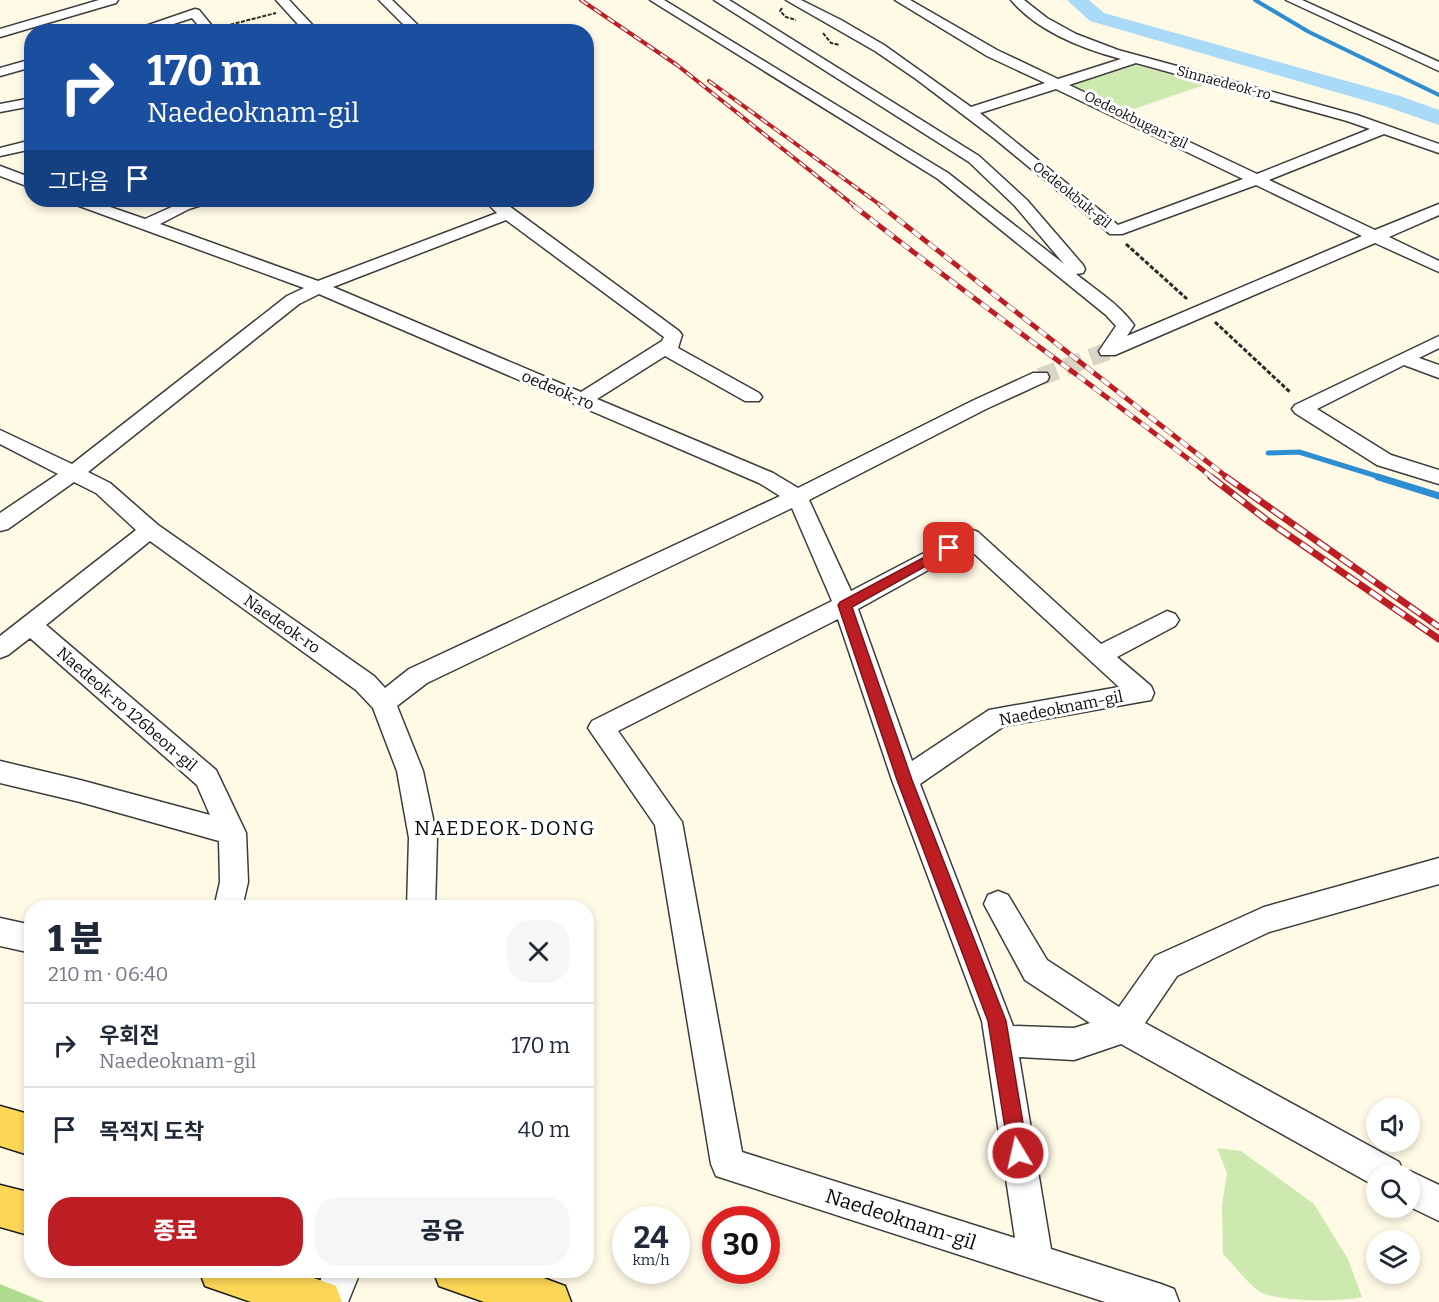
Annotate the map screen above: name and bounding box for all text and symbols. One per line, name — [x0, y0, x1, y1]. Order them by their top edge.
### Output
text: 170 m — [147, 46, 261, 96]
icon: right — [48, 48, 126, 126]
street label: Sinnaedeok-ro — [1175, 62, 1273, 104]
street label: Oedeokbugan-gil — [1082, 88, 1190, 152]
text: Naedeoknam-gil — [147, 97, 359, 129]
street label: Oedeokbuk-gil — [1029, 158, 1115, 232]
icon: arrive — [121, 162, 154, 195]
text: 그다음 — [48, 168, 109, 195]
street label: oedeok-ro — [519, 366, 597, 414]
pin — [923, 522, 974, 573]
icon: arrive — [932, 531, 965, 564]
street label: Naedeok-ro — [240, 591, 324, 657]
street label: Naedeok-ro 126beon-gil — [53, 643, 201, 775]
street label: Naedeoknam-gil — [997, 687, 1125, 729]
district label: NAEDEOK-DONG — [414, 816, 596, 840]
text: 1 분 — [48, 917, 103, 961]
button: close — [507, 920, 570, 983]
text: 210 m · 06:40 — [48, 962, 168, 986]
text: 우회전 — [99, 1022, 160, 1049]
icon: right — [48, 1029, 81, 1062]
text: 170 m — [511, 1032, 570, 1059]
text: Naedeoknam-gil — [99, 1049, 256, 1073]
map controls — [1366, 1098, 1420, 1284]
button: sound — [1366, 1098, 1420, 1152]
icon: arrive — [48, 1113, 81, 1146]
text: 40 m — [518, 1116, 570, 1143]
text: 목적지 도착 — [99, 1118, 204, 1145]
position arrow — [986, 1121, 1050, 1185]
button: search — [1366, 1164, 1420, 1218]
street label: Naedeoknam-gil — [823, 1183, 980, 1255]
button: 종료 — [48, 1197, 303, 1266]
button: 공유 — [315, 1197, 570, 1266]
speed limit sign: 30 — [702, 1206, 780, 1284]
text: 24 — [633, 1220, 669, 1256]
button: layers — [1366, 1230, 1420, 1284]
text: km/h — [632, 1251, 670, 1269]

